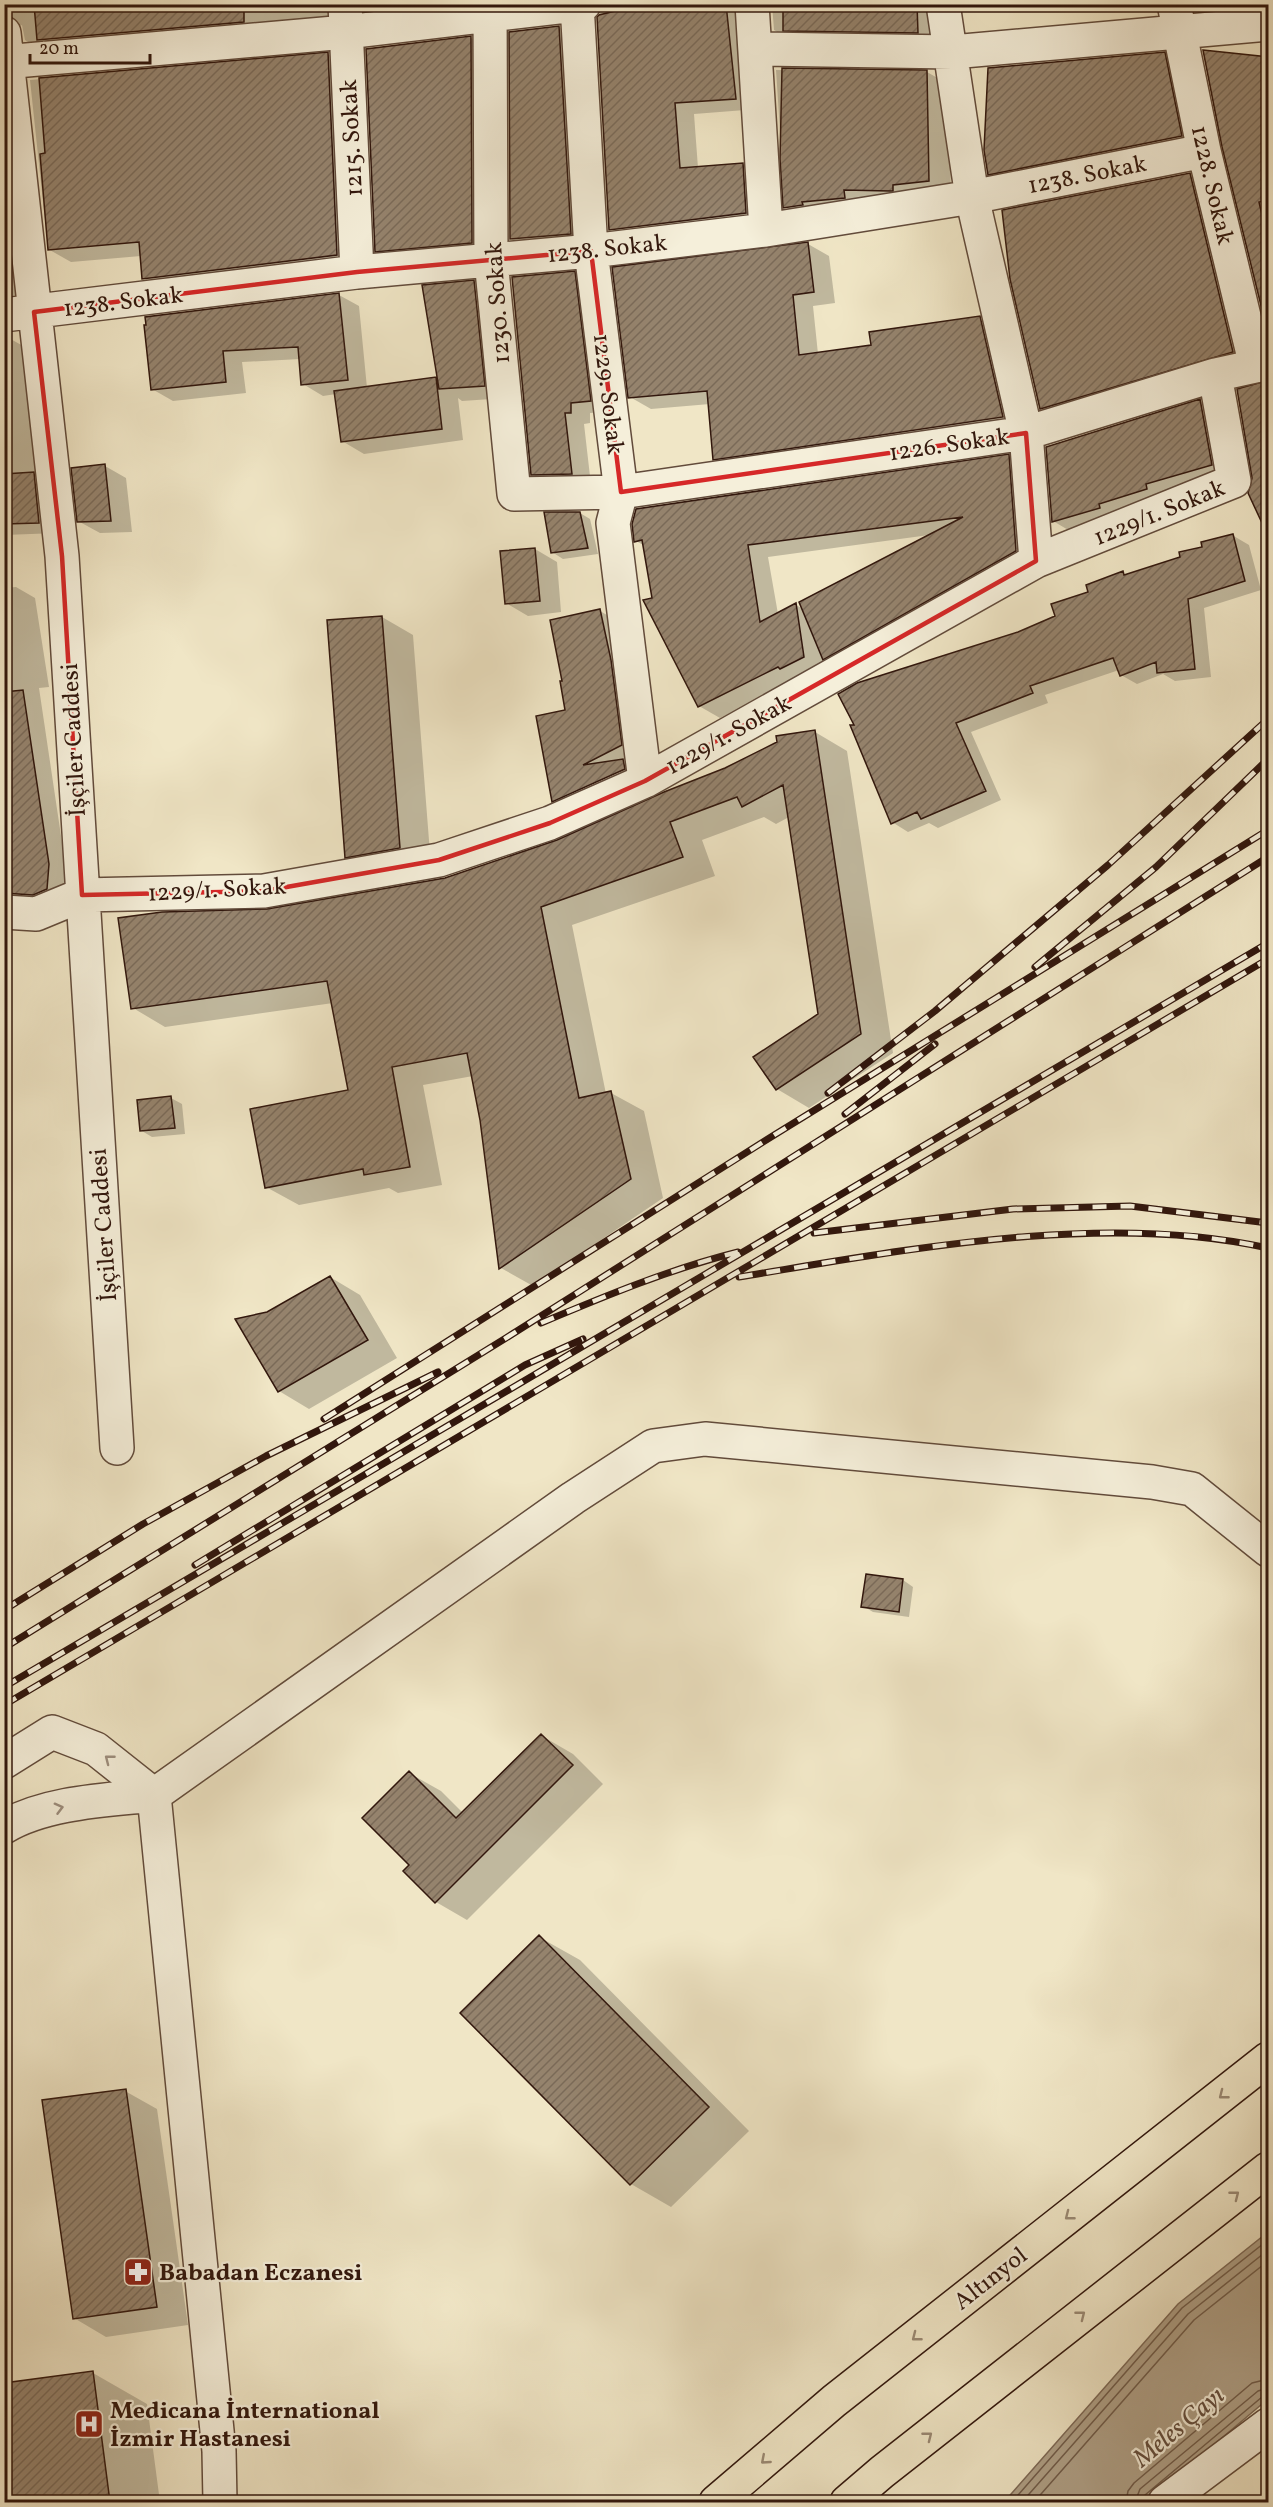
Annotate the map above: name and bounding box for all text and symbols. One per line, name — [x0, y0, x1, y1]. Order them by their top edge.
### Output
scale bar — [30, 27, 150, 65]
text: 20 m — [39, 37, 79, 62]
street label: 1215. Sokak — [333, 78, 373, 197]
street label: 1228. Sokak — [1181, 122, 1241, 249]
street label: 1238. Sokak — [1025, 148, 1150, 204]
street label: 1238. Sokak — [546, 227, 669, 273]
street label: 1230. Sokak — [478, 241, 520, 365]
street label: 1238. Sokak — [61, 279, 185, 327]
street label: 1229. Sokak — [583, 332, 631, 457]
street label: 1226. Sokak — [887, 421, 1012, 471]
street label: 1229/1. Sokak — [1089, 472, 1231, 556]
street label: İşçiler Caddesi — [54, 662, 96, 818]
street label: 1229/1. Sokak — [660, 687, 798, 784]
street label: 1229/1. Sokak — [147, 870, 287, 912]
street label: İşçiler Caddesi — [83, 1147, 127, 1303]
one-way arrow — [104, 1755, 115, 1766]
one-way arrow — [53, 1803, 64, 1815]
one-way arrow — [1218, 2088, 1229, 2099]
one-way arrow — [1228, 2191, 1239, 2202]
one-way arrow — [1065, 2208, 1076, 2219]
street label: Altınyol — [947, 2240, 1035, 2319]
pharmacy icon: Babadan Eczanesi — [122, 2256, 154, 2288]
place label: Babadan Eczanesi — [159, 2257, 363, 2291]
one-way arrow — [1075, 2312, 1086, 2323]
one-way arrow — [912, 2329, 923, 2340]
water label: Meles Çayı — [1125, 2379, 1233, 2477]
place label: Medicana İnternational İzmir Hastanesi — [110, 2395, 380, 2457]
hospital icon: Medicana İnternational İzmir Hastanesi — [73, 2408, 105, 2440]
one-way arrow — [921, 2432, 932, 2443]
one-way arrow — [761, 2453, 772, 2464]

